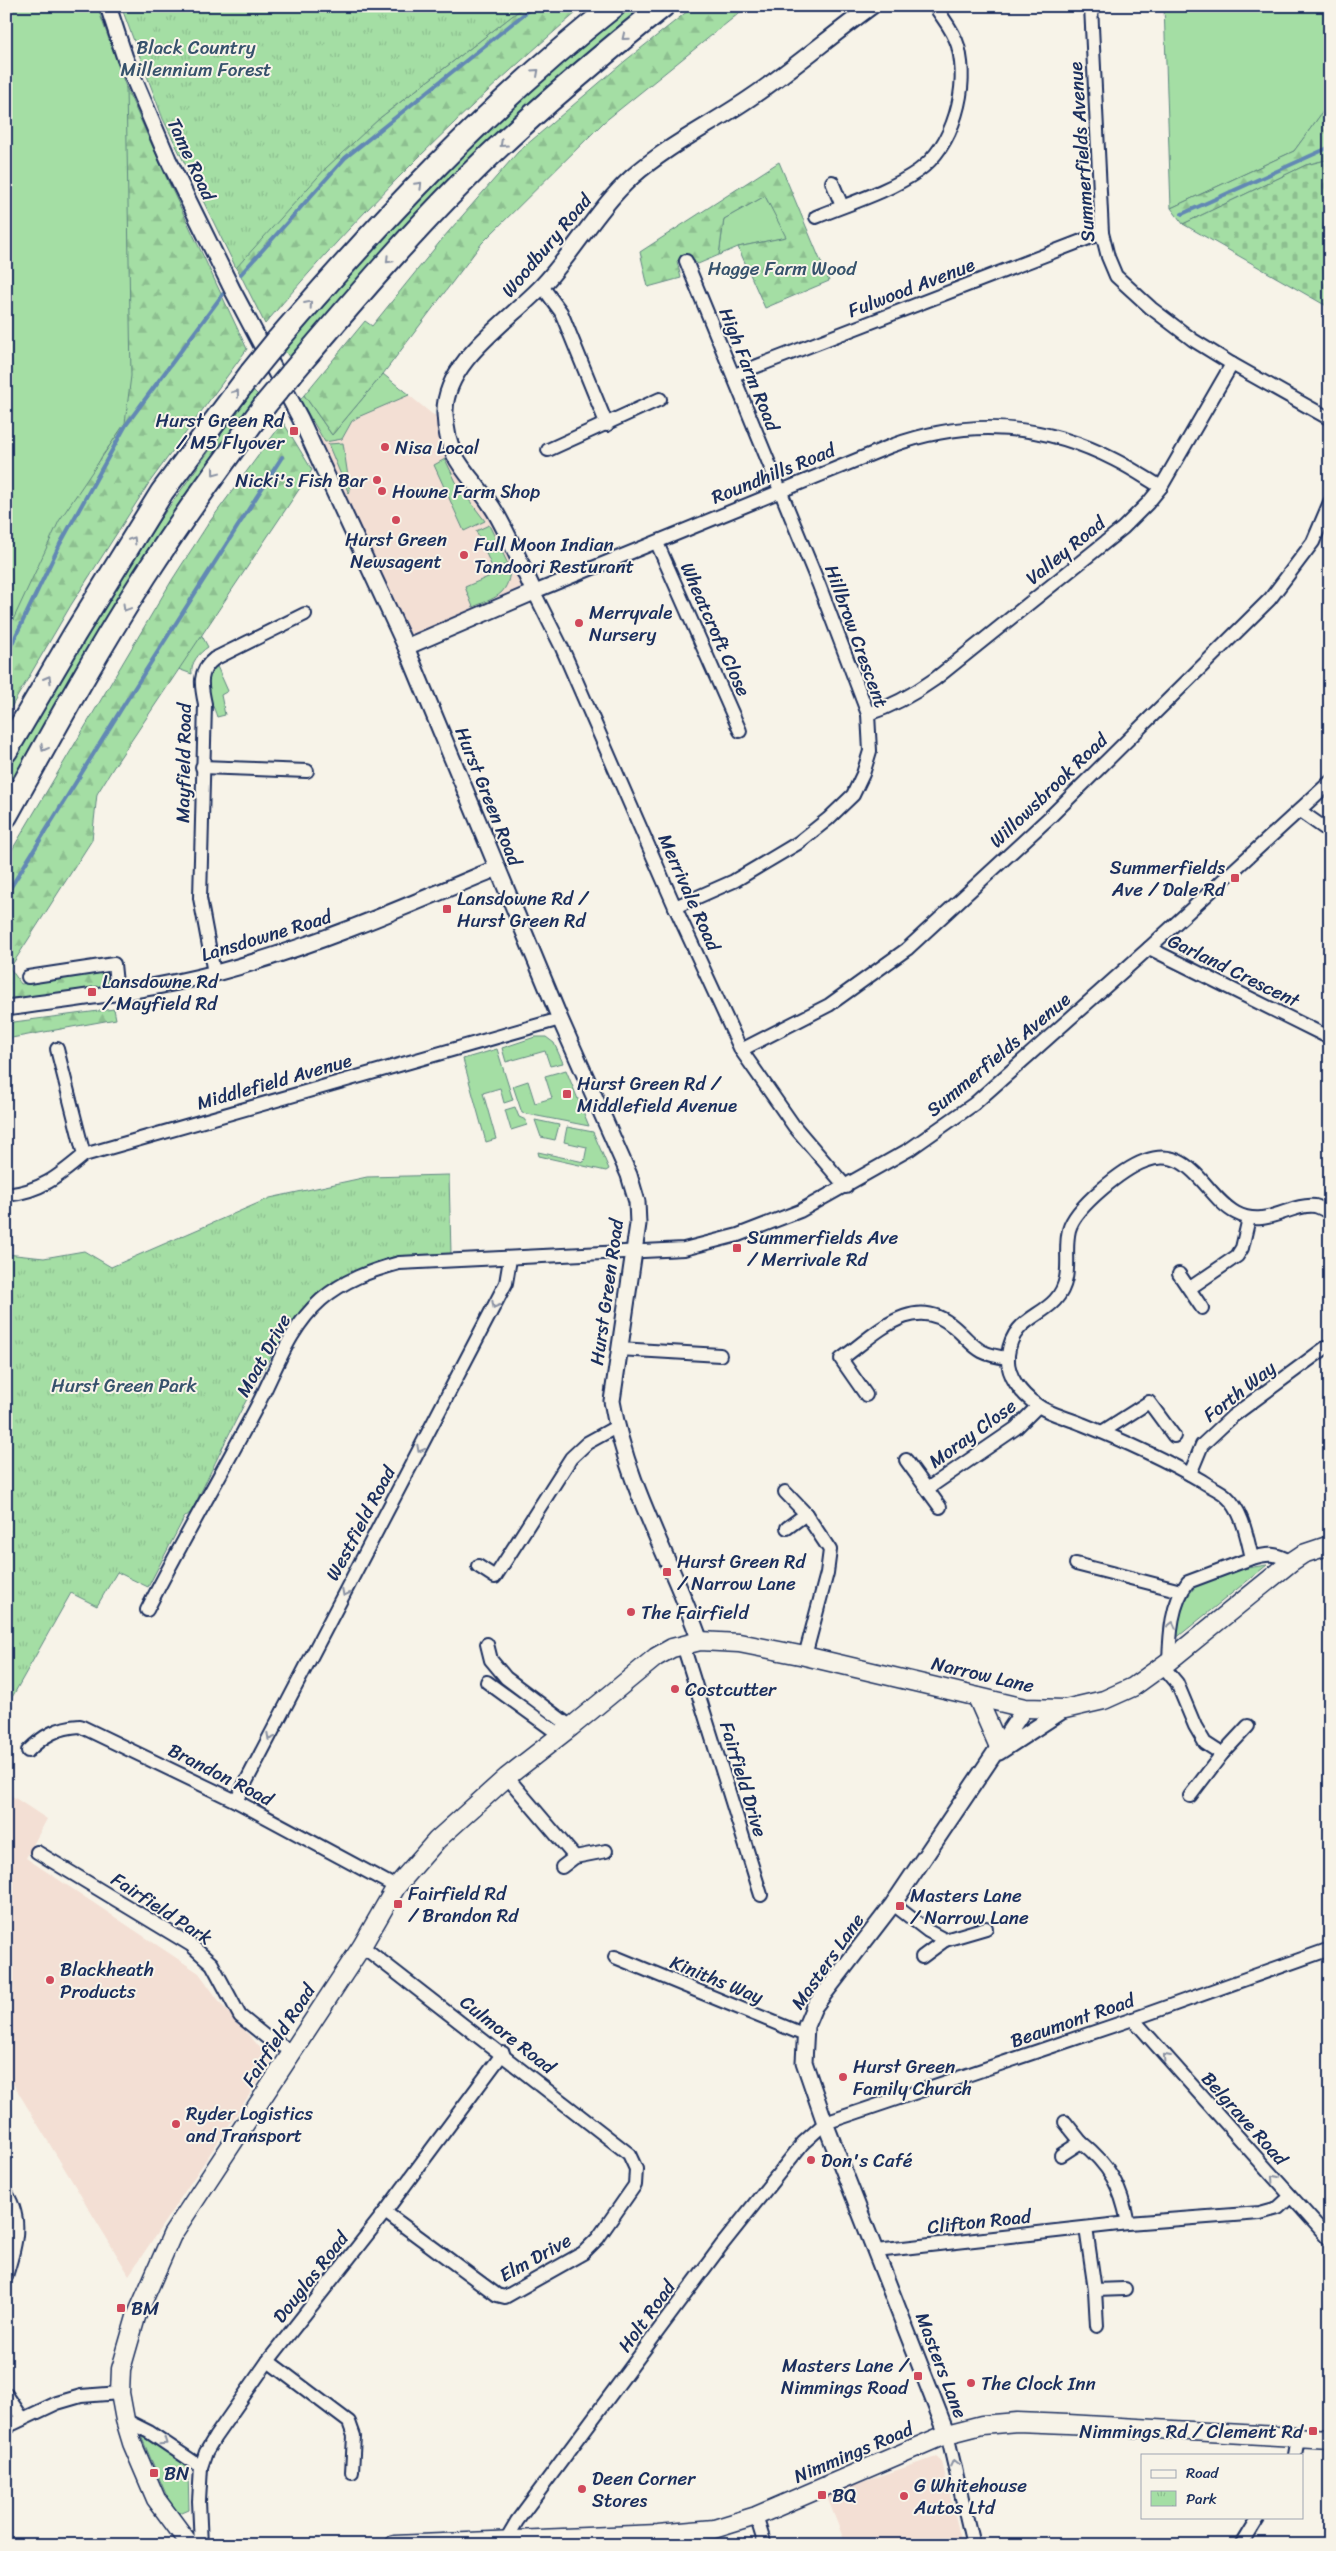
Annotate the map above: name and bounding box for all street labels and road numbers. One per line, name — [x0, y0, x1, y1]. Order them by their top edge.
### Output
street label: Summerfields Avenue — [1059, 61, 1104, 243]
street label: Tame Road — [158, 112, 226, 207]
street label: Woodbury Road — [493, 185, 601, 305]
street label: Fulwood Avenue — [843, 248, 980, 327]
street label: High Farm Road — [710, 302, 790, 437]
street label: Roundhills Road — [706, 433, 842, 513]
street label: Valley Road — [1018, 506, 1114, 593]
street label: Wheatcroft Close — [671, 557, 760, 702]
street label: Hillbrow Crescent — [815, 560, 898, 713]
street label: Mayfield Road — [166, 701, 201, 823]
street label: Hurst Green Road — [446, 722, 532, 873]
street label: Willowsbrook Road — [981, 724, 1116, 856]
street label: Merrivale Road — [649, 828, 731, 957]
street label: Lansdowne Road — [197, 899, 337, 971]
street label: Garland Crescent — [1162, 924, 1307, 1017]
street label: Summerfields Avenue — [918, 984, 1078, 1125]
street label: Middlefield Avenue — [193, 1044, 356, 1119]
street label: Hurst Green Road — [580, 1215, 633, 1367]
street label: Moat Drive — [227, 1307, 300, 1403]
street label: Forth Way — [1196, 1352, 1283, 1431]
street label: Moray Close — [921, 1390, 1024, 1477]
street label: Westfield Road — [316, 1459, 405, 1587]
street label: Narrow Lane — [928, 1647, 1038, 1702]
street label: Fairfield Drive — [710, 1717, 777, 1841]
street label: Brandon Road — [162, 1734, 280, 1816]
street label: Fairfield Park — [104, 1863, 219, 1954]
street label: Masters Lane — [782, 1906, 873, 2016]
street label: Kiniths Way — [665, 1946, 769, 2013]
street label: Fairfield Road — [233, 1975, 325, 2093]
street label: Beaumont Road — [1006, 1983, 1141, 2057]
street label: Culmore Road — [452, 1986, 564, 2084]
street label: Belgrave Road — [1193, 2064, 1297, 2174]
street label: Clifton Road — [926, 2199, 1034, 2243]
street label: Douglas Road — [264, 2223, 358, 2330]
street label: Elm Drive — [493, 2224, 578, 2291]
street label: Holt Road — [609, 2272, 685, 2359]
street label: Masters Lane — [906, 2307, 977, 2423]
street label: Nimmings Road — [788, 2412, 920, 2492]

